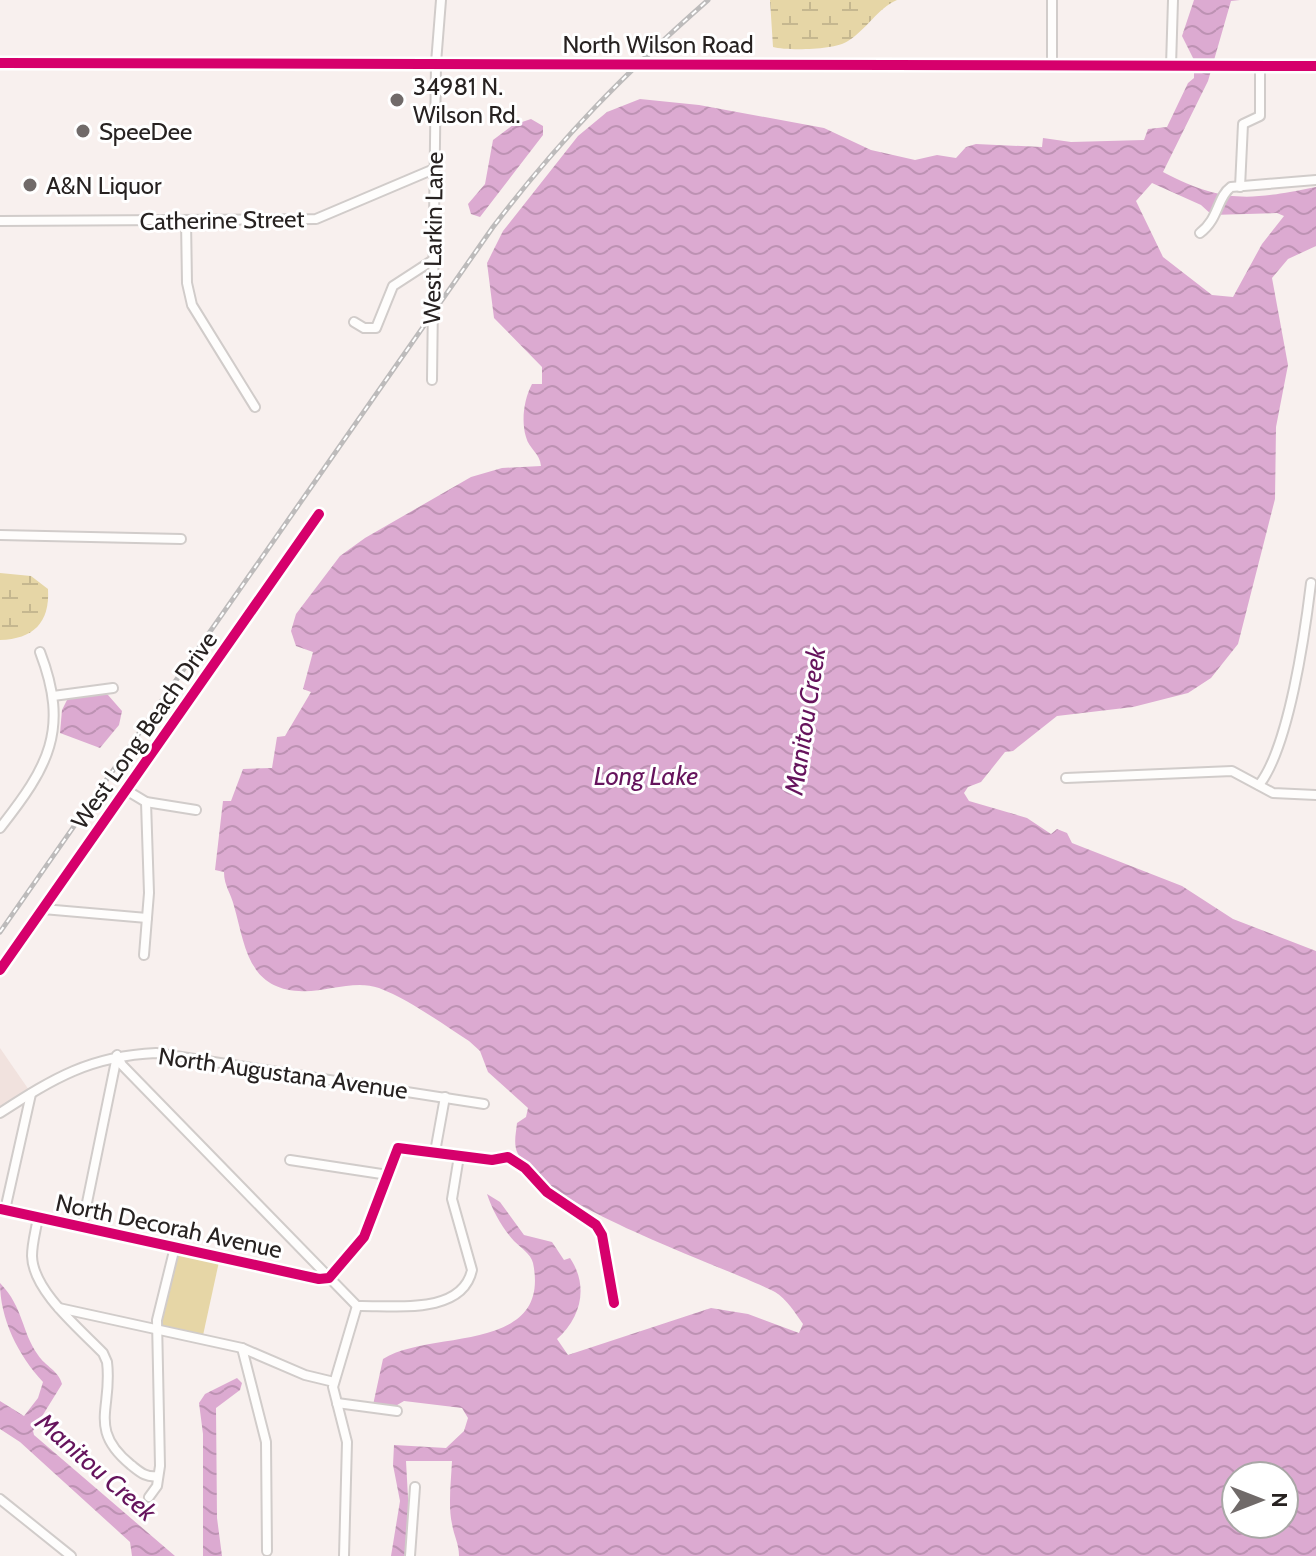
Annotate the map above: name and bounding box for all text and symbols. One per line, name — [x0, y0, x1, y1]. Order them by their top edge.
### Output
street label: North Wilson Road — [562, 30, 754, 59]
place label: 34981 N. Wilson Rd. — [413, 72, 521, 129]
marker: 34981 N. Wilson Rd. — [388, 91, 406, 109]
place label: SpeeDee — [99, 117, 192, 146]
marker: SpeeDee — [74, 122, 92, 140]
street label: West Larkin Lane — [417, 152, 449, 324]
place label: A&N Liquor — [46, 171, 162, 200]
marker: A&N Liquor — [21, 176, 39, 194]
street label: Catherine Street — [139, 204, 305, 236]
street label: West Long Beach Drive — [65, 626, 223, 834]
water label: Manitou Creek — [777, 644, 833, 798]
water label: Long Lake — [594, 760, 698, 792]
street label: North Augustana Avenue — [156, 1041, 410, 1105]
street label: North Decorah Avenue — [53, 1188, 285, 1264]
water label: Manitou Creek — [28, 1405, 163, 1529]
north arrow — [1220, 1460, 1300, 1540]
text: N — [1266, 1492, 1293, 1508]

